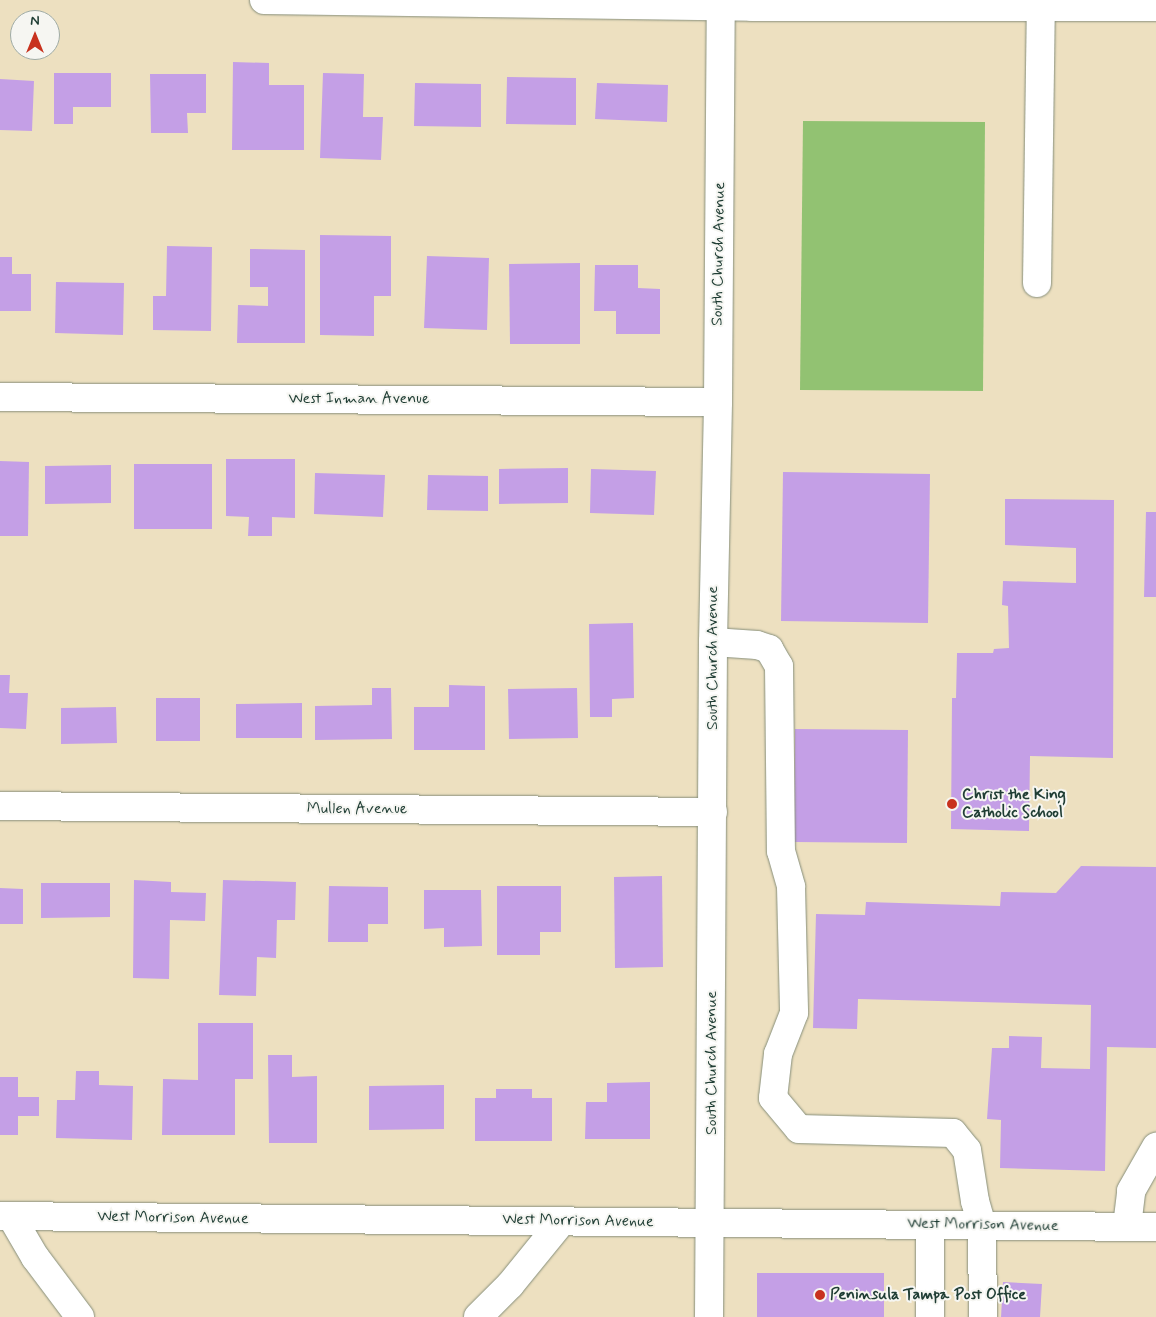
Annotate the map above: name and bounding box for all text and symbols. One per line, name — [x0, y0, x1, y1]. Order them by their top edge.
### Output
north arrow — [10, 10, 60, 60]
text: N — [30, 12, 40, 30]
street label: South Church Avenue — [708, 182, 730, 326]
street label: West Inman Avenue — [287, 389, 431, 409]
street label: South Church Avenue — [703, 586, 723, 730]
place label: Christ the King Catholic School — [962, 785, 1066, 823]
marker: Christ the King Catholic School — [946, 798, 958, 810]
street label: Mullen Avenue — [308, 799, 406, 819]
street label: South Church Avenue — [702, 991, 722, 1135]
street label: West Morrison Avenue — [97, 1207, 249, 1229]
street label: West Morrison Avenue — [502, 1210, 654, 1232]
street label: West Morrison Avenue — [907, 1214, 1059, 1236]
place label: Peninsula Tampa Post Office — [830, 1285, 1022, 1305]
marker: Peninsula Tampa Post Office — [814, 1289, 826, 1301]

